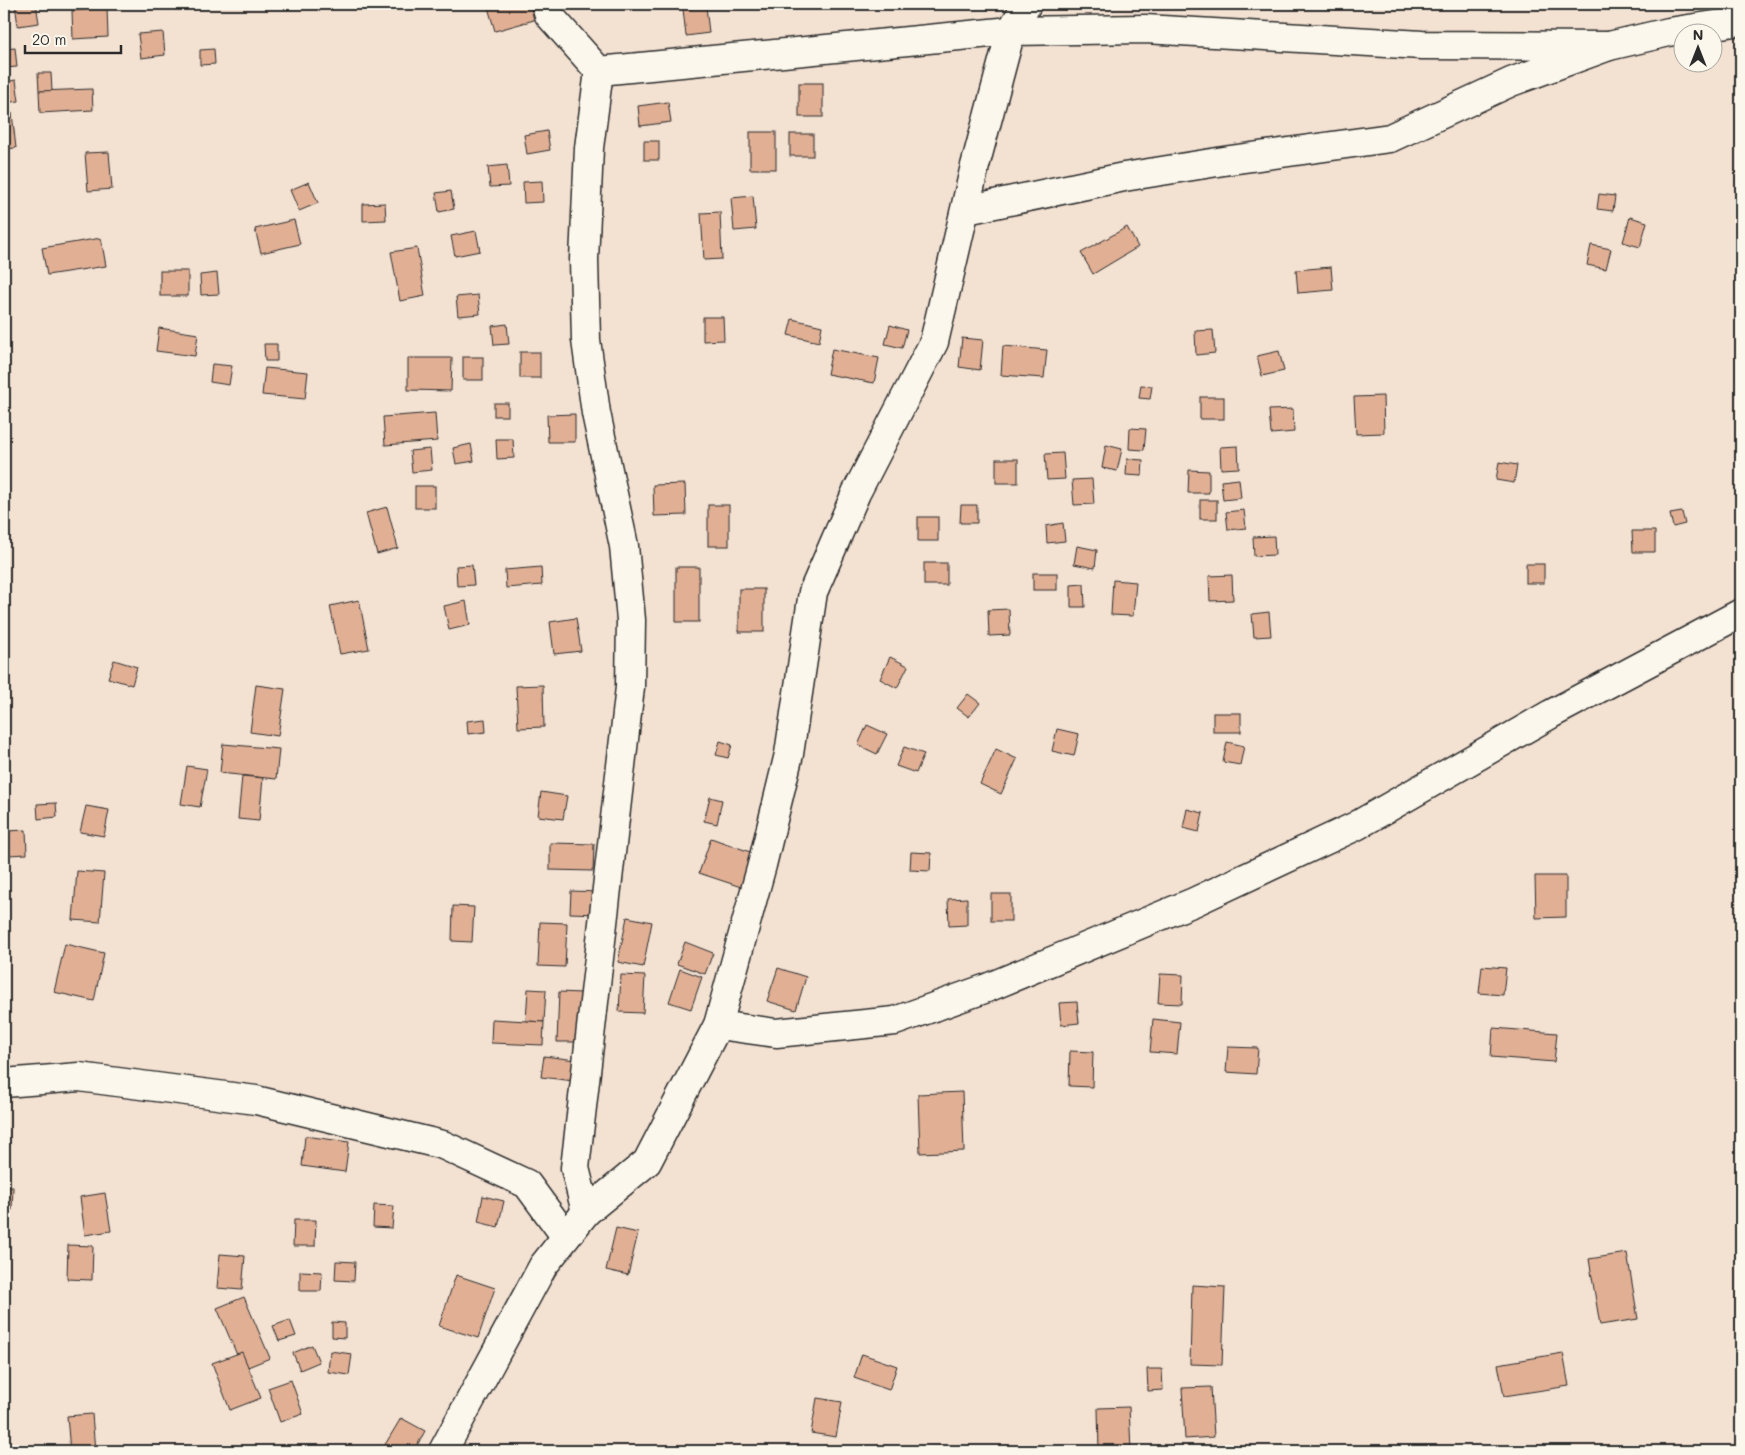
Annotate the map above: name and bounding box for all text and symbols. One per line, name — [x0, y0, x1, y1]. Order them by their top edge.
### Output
scale bar — [25, 22, 121, 54]
north arrow — [1672, 22, 1722, 72]
text: N — [1693, 25, 1703, 44]
text: 20 m — [32, 29, 66, 49]

